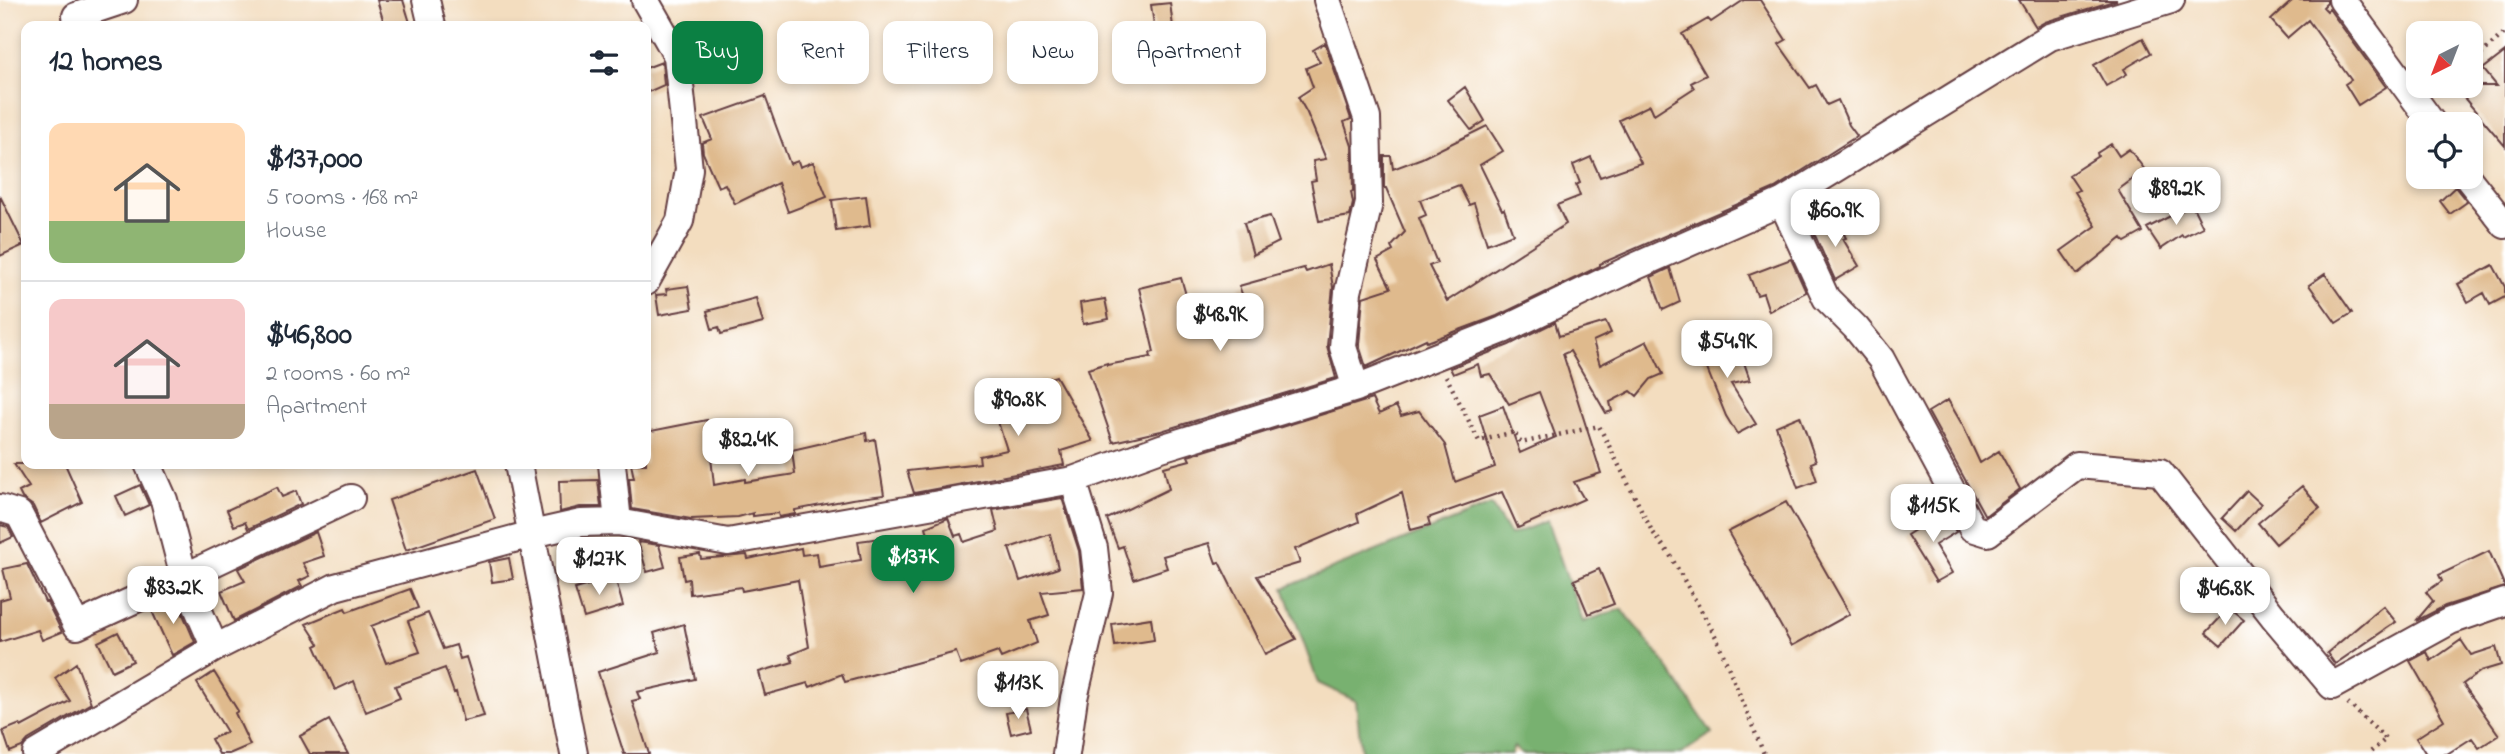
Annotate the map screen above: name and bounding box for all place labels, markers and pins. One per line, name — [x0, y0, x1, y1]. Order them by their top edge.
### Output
pin: $89.2K — [2119, 168, 2233, 227]
pin: $60.9K — [1778, 190, 1892, 249]
pin: $48.9K — [1163, 294, 1277, 353]
pin: $54.9K — [1670, 320, 1784, 380]
pin: $90.8K — [961, 378, 1075, 438]
pin: $82.4K — [691, 419, 805, 478]
pin: $115K — [1884, 484, 1982, 544]
pin: $137K — [864, 536, 962, 595]
pin: $127K — [550, 538, 648, 597]
pin: $83.2K — [116, 566, 230, 626]
pin: $46.8K — [2168, 568, 2282, 627]
pin: $113K — [969, 662, 1067, 721]

